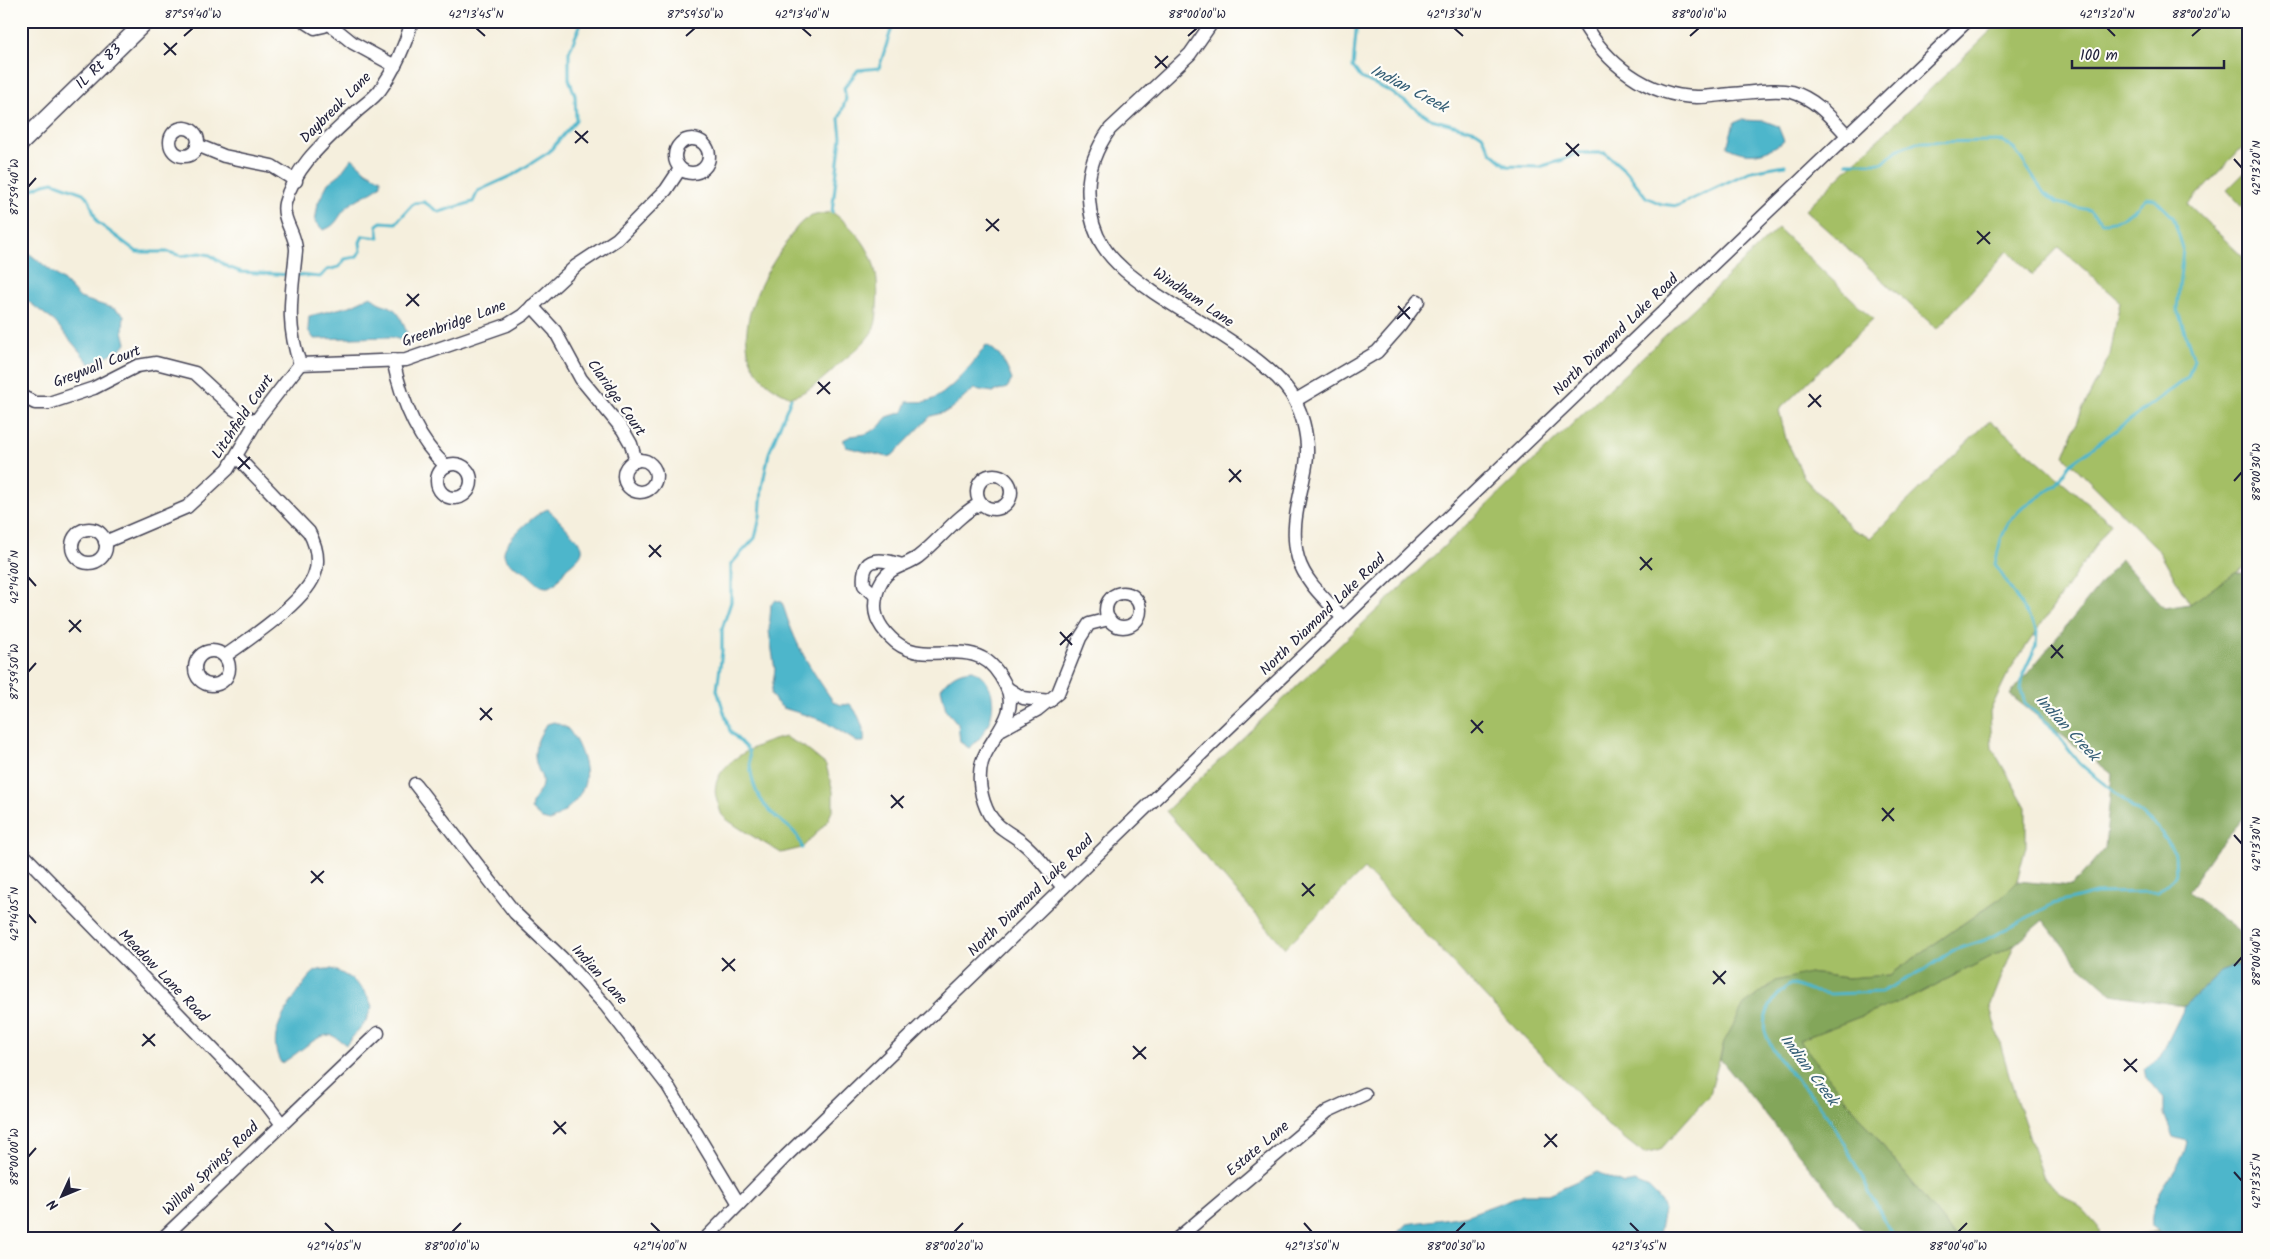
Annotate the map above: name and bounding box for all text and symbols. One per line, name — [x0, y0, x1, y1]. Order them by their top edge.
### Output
text: 87°59'40"W — [165, 5, 221, 24]
text: 42°13'45"N — [448, 5, 504, 24]
text: 87°59'50"W — [667, 5, 723, 24]
text: 42°13'40"N — [775, 5, 829, 24]
text: 88°00'00"W — [1168, 5, 1226, 24]
text: 42°13'30"N — [1427, 5, 1481, 24]
text: 88°00'10"W — [1671, 5, 1727, 24]
text: 42°13'20"N — [2079, 5, 2135, 24]
text: 88°00'20"W — [2172, 5, 2230, 24]
street label: IL Rt 83 — [70, 38, 128, 95]
scale bar — [2072, 38, 2225, 70]
text: 100 m — [2080, 44, 2118, 68]
water label: Indian Creek — [1366, 58, 1454, 121]
street label: Daybreak Lane — [294, 66, 378, 150]
text: 42°13'20"N — [2247, 140, 2266, 196]
text: 87°59'40"W — [5, 159, 24, 215]
street label: Windham Lane — [1147, 262, 1239, 334]
street label: North Diamond Lake Road — [1547, 268, 1685, 402]
street label: Greenbridge Lane — [398, 294, 510, 354]
street label: Greywall Court — [50, 339, 145, 395]
street label: Claridge Court — [581, 355, 652, 442]
street label: Litchfield Court — [206, 370, 280, 464]
text: 88°00'30"W — [2247, 443, 2266, 501]
street label: North Diamond Lake Road — [1254, 548, 1392, 682]
text: 42°14'00"N — [5, 550, 24, 604]
text: 87°59'50"W — [5, 644, 24, 700]
water label: Indian Creek — [2029, 689, 2107, 769]
text: 42°13'30"N — [2247, 817, 2266, 871]
street label: North Diamond Lake Road — [962, 829, 1100, 963]
text: 42°14'05"N — [5, 887, 24, 941]
street label: Meadow Lane Road — [112, 924, 214, 1029]
text: 88°00'40"W — [2247, 928, 2266, 986]
street label: Indian Lane — [565, 939, 633, 1011]
water label: Indian Creek — [1774, 1029, 1846, 1113]
street label: Estate Lane — [1221, 1115, 1295, 1183]
street label: Willow Springs Road — [157, 1116, 265, 1222]
text: 88°00'00"W — [5, 1128, 24, 1186]
text: 42°13'35"N — [2247, 1153, 2266, 1209]
north arrow — [38, 1172, 88, 1222]
text: N — [42, 1193, 64, 1215]
text: 42°14'05"N — [307, 1237, 361, 1256]
text: 88°00'10"W — [424, 1237, 480, 1256]
text: 42°14'00"N — [633, 1237, 687, 1256]
text: 88°00'20"W — [925, 1237, 983, 1256]
text: 42°13'50"N — [1285, 1237, 1339, 1256]
text: 88°00'30"W — [1427, 1237, 1485, 1256]
text: 42°13'45"N — [1611, 1237, 1667, 1256]
text: 88°00'40"W — [1929, 1237, 1987, 1256]

